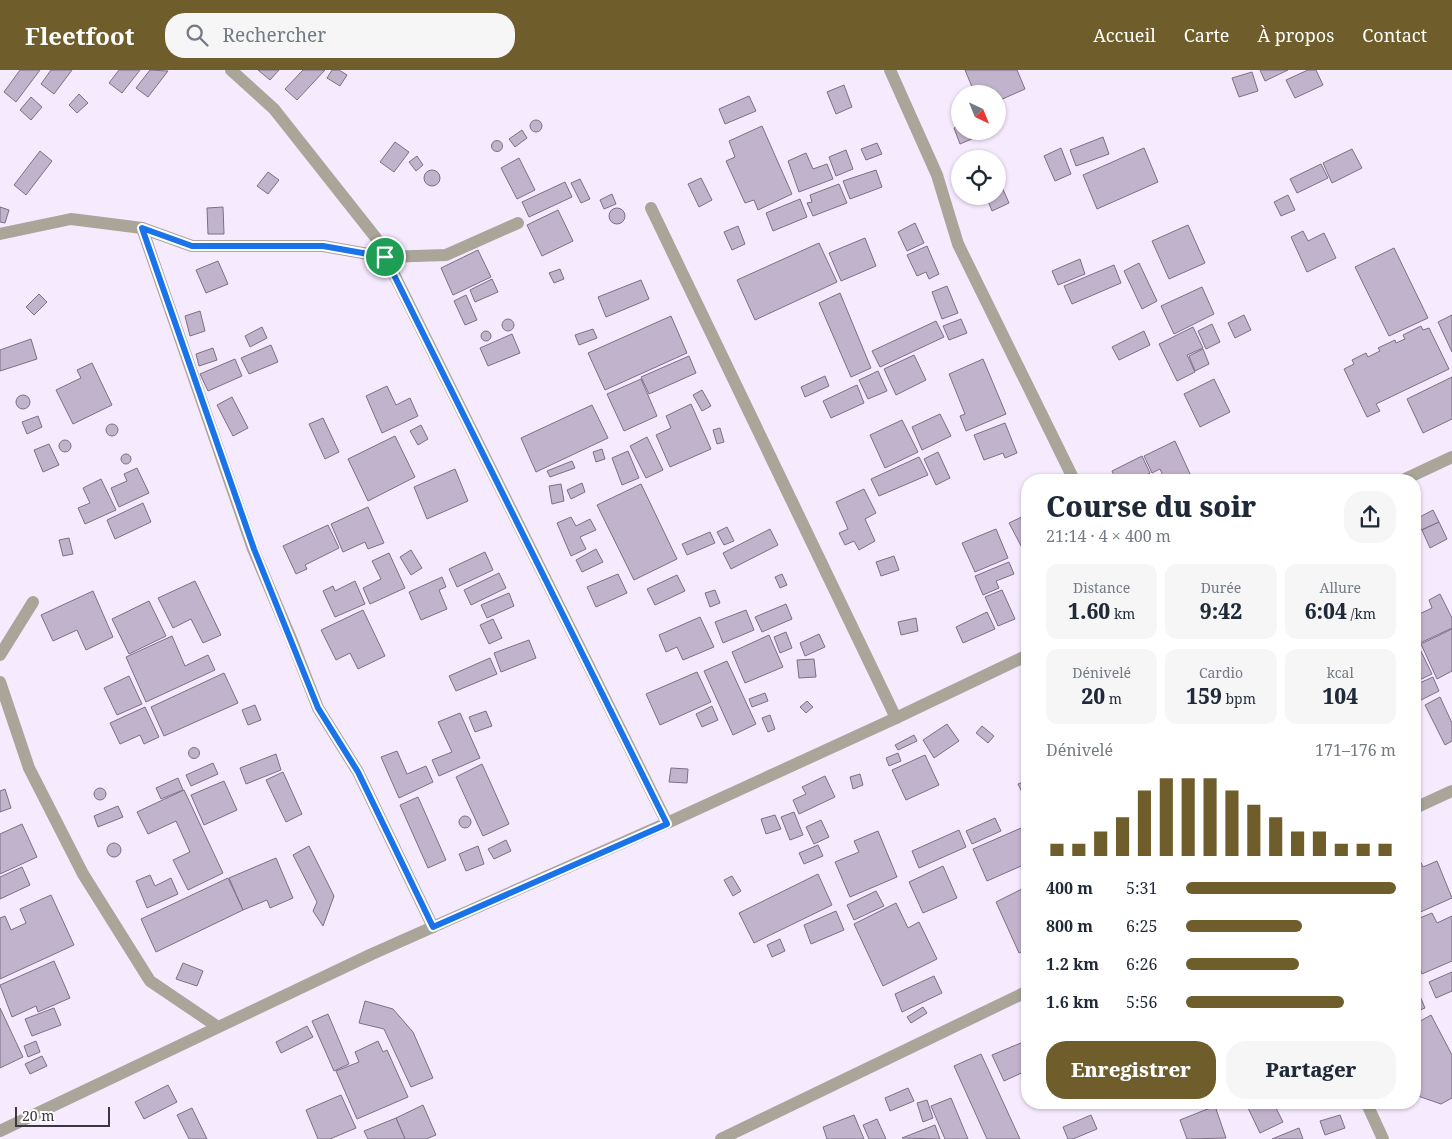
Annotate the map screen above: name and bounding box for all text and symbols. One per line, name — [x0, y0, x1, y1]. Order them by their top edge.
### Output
search box — [165, 13, 515, 58]
text: Fleetfoot — [25, 19, 135, 52]
icon: search — [183, 21, 211, 49]
text: Rechercher — [223, 22, 326, 48]
text: Accueil — [1093, 23, 1156, 47]
text: Carte — [1184, 23, 1229, 47]
text: À propos — [1257, 23, 1334, 47]
text: Contact — [1362, 23, 1427, 47]
north arrow — [951, 85, 1006, 140]
map controls — [951, 85, 1006, 205]
button: locate — [951, 150, 1006, 205]
pin — [364, 236, 406, 278]
icon: arrive — [371, 243, 399, 271]
text: Course du soir — [1046, 487, 1256, 525]
button: share — [1344, 491, 1396, 543]
text: 21:14 · 4 × 400 m — [1046, 525, 1171, 547]
text: Distance — [1073, 578, 1130, 597]
text: Durée — [1201, 578, 1241, 597]
text: Allure — [1320, 578, 1361, 597]
text: 1.60 — [1068, 597, 1110, 625]
text: 9:42 — [1200, 597, 1242, 625]
text: 6:04 — [1305, 597, 1347, 625]
text: km — [1110, 604, 1135, 623]
text: /km — [1347, 604, 1376, 623]
text: Dénivelé — [1072, 663, 1131, 682]
text: Cardio — [1199, 663, 1243, 682]
text: kcal — [1327, 663, 1354, 682]
text: 20 — [1081, 682, 1105, 710]
text: 159 — [1186, 682, 1222, 710]
text: 104 — [1322, 682, 1358, 710]
text: m — [1105, 689, 1122, 708]
text: bpm — [1222, 689, 1256, 708]
text: Dénivelé — [1046, 739, 1113, 761]
text: 171–176 m — [1315, 739, 1396, 761]
text: 400 m — [1046, 877, 1093, 899]
text: 5:31 — [1126, 877, 1157, 899]
text: 800 m — [1046, 915, 1093, 937]
text: 6:25 — [1126, 915, 1157, 937]
text: 1.2 km — [1046, 953, 1099, 975]
text: 6:26 — [1126, 953, 1157, 975]
text: 1.6 km — [1046, 991, 1099, 1013]
text: 5:56 — [1126, 991, 1157, 1013]
button: Enregistrer — [1046, 1041, 1216, 1099]
button: Partager — [1226, 1041, 1396, 1099]
scale bar — [15, 1104, 110, 1127]
text: 20 m — [22, 1106, 55, 1125]

